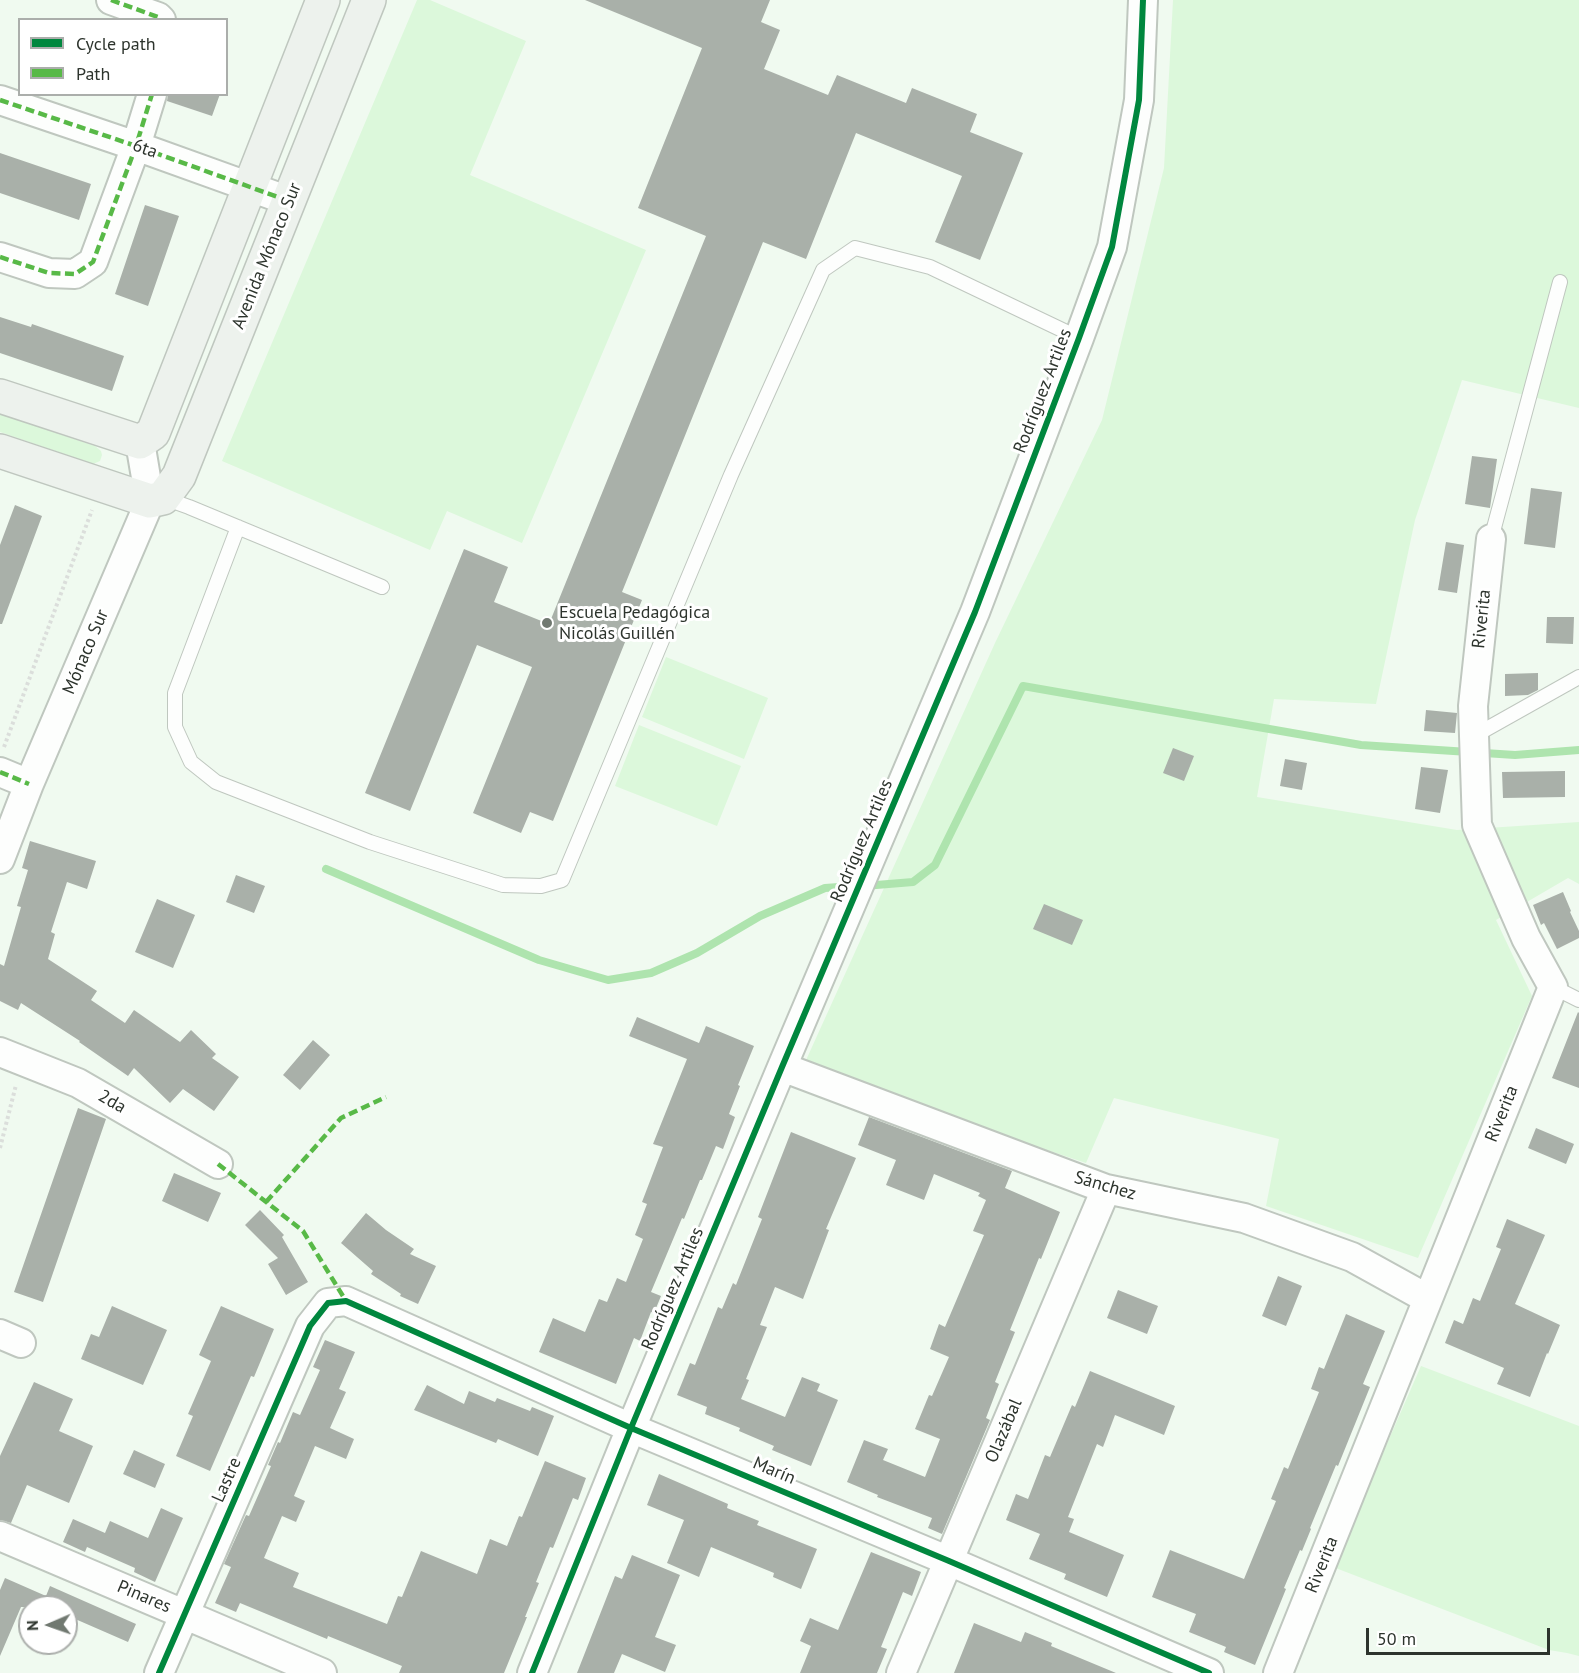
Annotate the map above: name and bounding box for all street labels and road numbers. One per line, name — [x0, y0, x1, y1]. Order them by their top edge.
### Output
street label: 6ta — [130, 135, 160, 163]
street label: Avenida Mónaco Sur — [228, 180, 306, 332]
street label: Rodríguez Artiles — [1009, 326, 1077, 456]
street label: Riverita — [1468, 588, 1496, 650]
street label: Mónaco Sur — [58, 606, 114, 698]
street label: Rodríguez Artiles — [826, 776, 898, 906]
street label: Riverita — [1481, 1083, 1523, 1145]
street label: 2da — [94, 1086, 130, 1118]
street label: Sánchez — [1072, 1167, 1138, 1205]
street label: Rodríguez Artiles — [637, 1224, 709, 1354]
street label: Olazábal — [981, 1396, 1027, 1466]
street label: Marín — [750, 1452, 798, 1490]
street label: Lastre — [208, 1454, 246, 1506]
street label: Riverita — [1301, 1534, 1343, 1596]
street label: Pinares — [114, 1576, 174, 1618]

